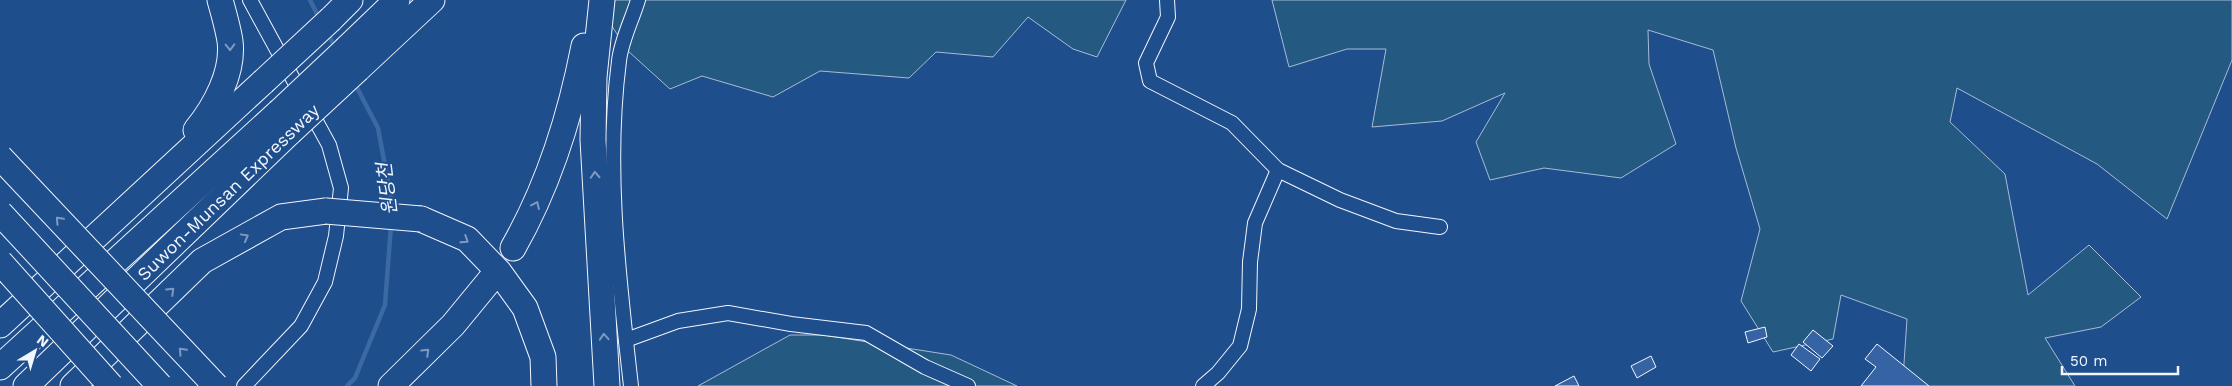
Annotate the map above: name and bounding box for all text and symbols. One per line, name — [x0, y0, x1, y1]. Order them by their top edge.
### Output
one-way arrow — [225, 44, 235, 52]
street label: Suwon-Munsan Expressway — [133, 99, 324, 285]
water label: 원당천 — [372, 160, 402, 216]
one-way arrow — [590, 171, 600, 178]
one-way arrow — [529, 201, 540, 210]
one-way arrow — [56, 216, 65, 225]
one-way arrow — [460, 233, 469, 243]
one-way arrow — [240, 234, 249, 244]
one-way arrow — [165, 288, 174, 297]
north arrow — [10, 326, 60, 376]
text: N — [34, 331, 52, 350]
one-way arrow — [598, 333, 609, 341]
scale bar — [2062, 344, 2178, 376]
one-way arrow — [179, 347, 188, 356]
one-way arrow — [420, 349, 429, 358]
text: 50 m — [2070, 352, 2107, 370]

